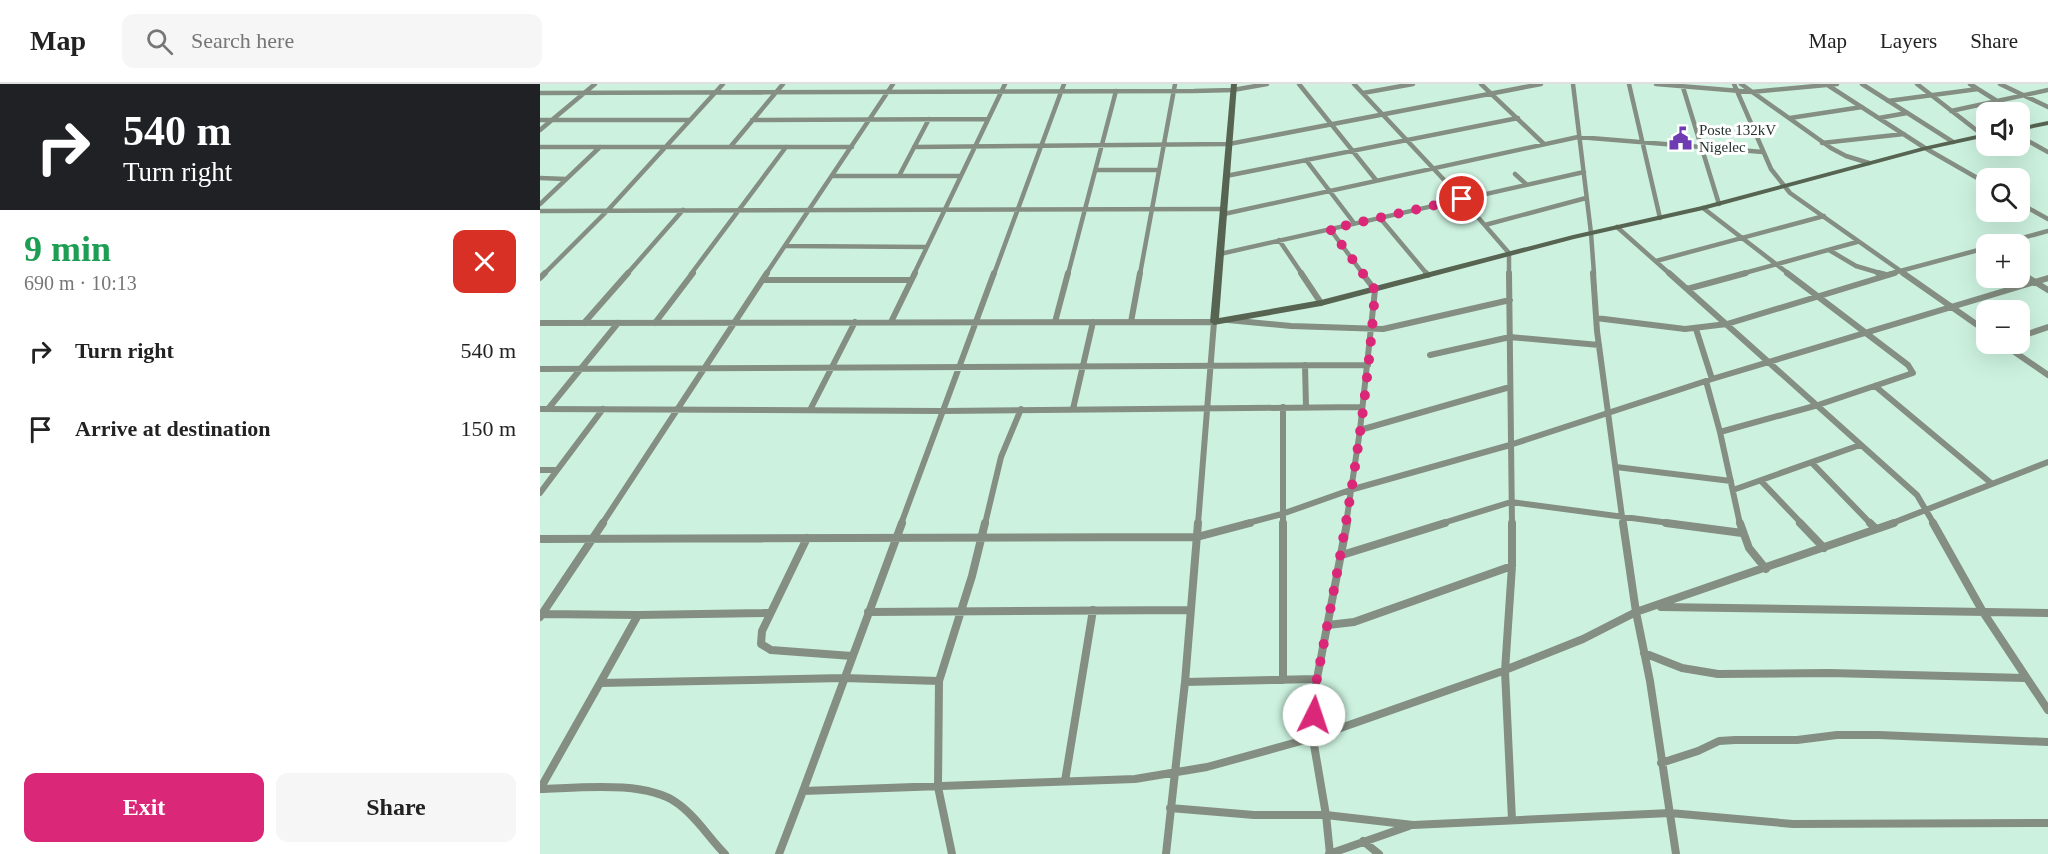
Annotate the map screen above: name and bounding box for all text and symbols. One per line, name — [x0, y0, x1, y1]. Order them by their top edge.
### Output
search box — [122, 14, 542, 68]
text: Map — [30, 25, 86, 56]
icon: search — [143, 25, 176, 58]
text: Search here — [191, 28, 294, 53]
text: Map — [1809, 29, 1847, 53]
text: Layers — [1880, 29, 1937, 53]
text: Share — [1970, 29, 2018, 53]
map controls — [1976, 102, 2030, 354]
button: sound — [1976, 102, 2030, 156]
icon: right — [24, 108, 102, 186]
text: 540 m — [123, 108, 232, 154]
place label: Poste 132kV Nigelec — [1699, 122, 1776, 155]
public building icon: Poste 132kV Nigelec — [1668, 126, 1694, 152]
text: Turn right — [123, 157, 232, 187]
button: search — [1976, 168, 2030, 222]
pin — [1436, 173, 1487, 224]
icon: arrive — [1445, 182, 1478, 215]
text: 9 min — [24, 229, 111, 269]
button: close — [453, 230, 516, 293]
button: + — [1976, 234, 2030, 288]
text: 690 m · 10:13 — [24, 272, 137, 294]
button: − — [1976, 300, 2030, 354]
icon: right — [24, 335, 57, 368]
text: Turn right — [75, 338, 174, 363]
text: 540 m — [460, 338, 516, 363]
icon: arrive — [24, 413, 57, 446]
text: Arrive at destination — [75, 416, 271, 441]
text: 150 m — [460, 416, 516, 441]
position arrow — [1282, 683, 1346, 747]
button: Exit — [24, 773, 264, 842]
button: Share — [276, 773, 516, 842]

